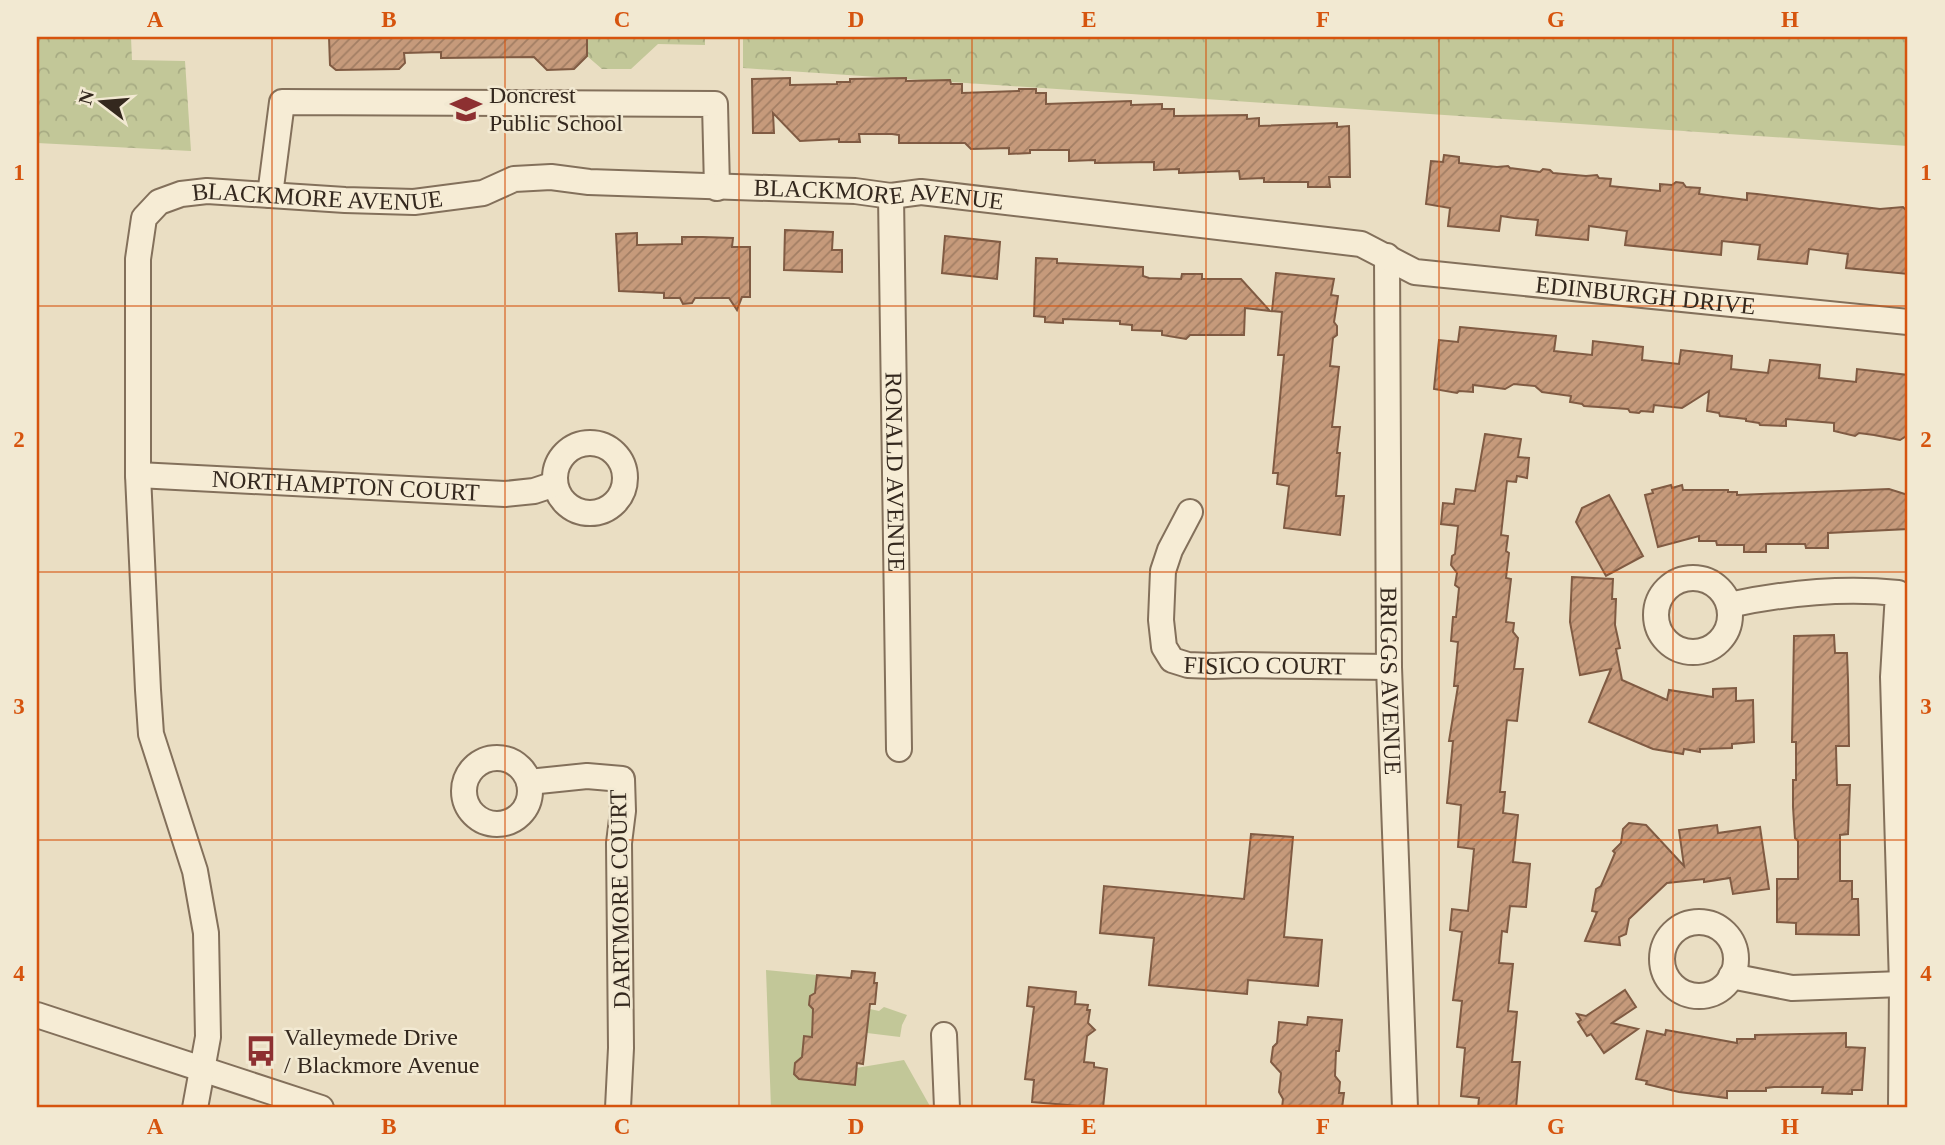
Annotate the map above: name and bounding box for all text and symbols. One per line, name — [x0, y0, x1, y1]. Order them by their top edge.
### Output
text: A — [147, 7, 164, 32]
text: B — [381, 7, 397, 32]
text: C — [614, 7, 630, 32]
text: D — [848, 7, 864, 32]
text: E — [1081, 7, 1097, 32]
text: F — [1316, 7, 1330, 32]
text: G — [1547, 7, 1565, 32]
text: H — [1781, 7, 1799, 32]
north arrow — [66, 66, 136, 136]
place label: Doncrest Public School — [489, 82, 623, 136]
text: N — [74, 88, 98, 107]
school or university icon: Doncrest Public School — [449, 92, 483, 126]
text: 1 — [13, 160, 25, 185]
text: 1 — [1920, 160, 1932, 185]
street label: BLACKMORE AVENUE — [753, 175, 1005, 215]
street label: BLACKMORE AVENUE — [191, 178, 444, 215]
street label: EDINBURGH DRIVE — [1534, 271, 1757, 319]
street label: RONALD AVENUE — [881, 372, 909, 572]
text: 2 — [13, 427, 25, 452]
text: 2 — [1920, 427, 1932, 452]
street label: NORTHAMPTON COURT — [211, 466, 481, 506]
street label: BRIGGS AVENUE — [1376, 587, 1406, 776]
street label: FISICO COURT — [1183, 652, 1346, 679]
text: 3 — [13, 694, 25, 719]
text: 3 — [1920, 694, 1932, 719]
street label: DARTMORE COURT — [605, 789, 635, 1009]
text: 4 — [13, 961, 25, 986]
text: 4 — [1920, 961, 1932, 986]
place label: Valleymede Drive / Blackmore Avenue — [284, 1024, 480, 1078]
bus stop icon: Valleymede Drive / Blackmore Avenue — [244, 1034, 278, 1068]
text: A — [147, 1114, 164, 1139]
text: B — [381, 1114, 397, 1139]
text: C — [614, 1114, 630, 1139]
text: D — [848, 1114, 864, 1139]
text: E — [1081, 1114, 1097, 1139]
text: F — [1316, 1114, 1330, 1139]
text: G — [1547, 1114, 1565, 1139]
text: H — [1781, 1114, 1799, 1139]

